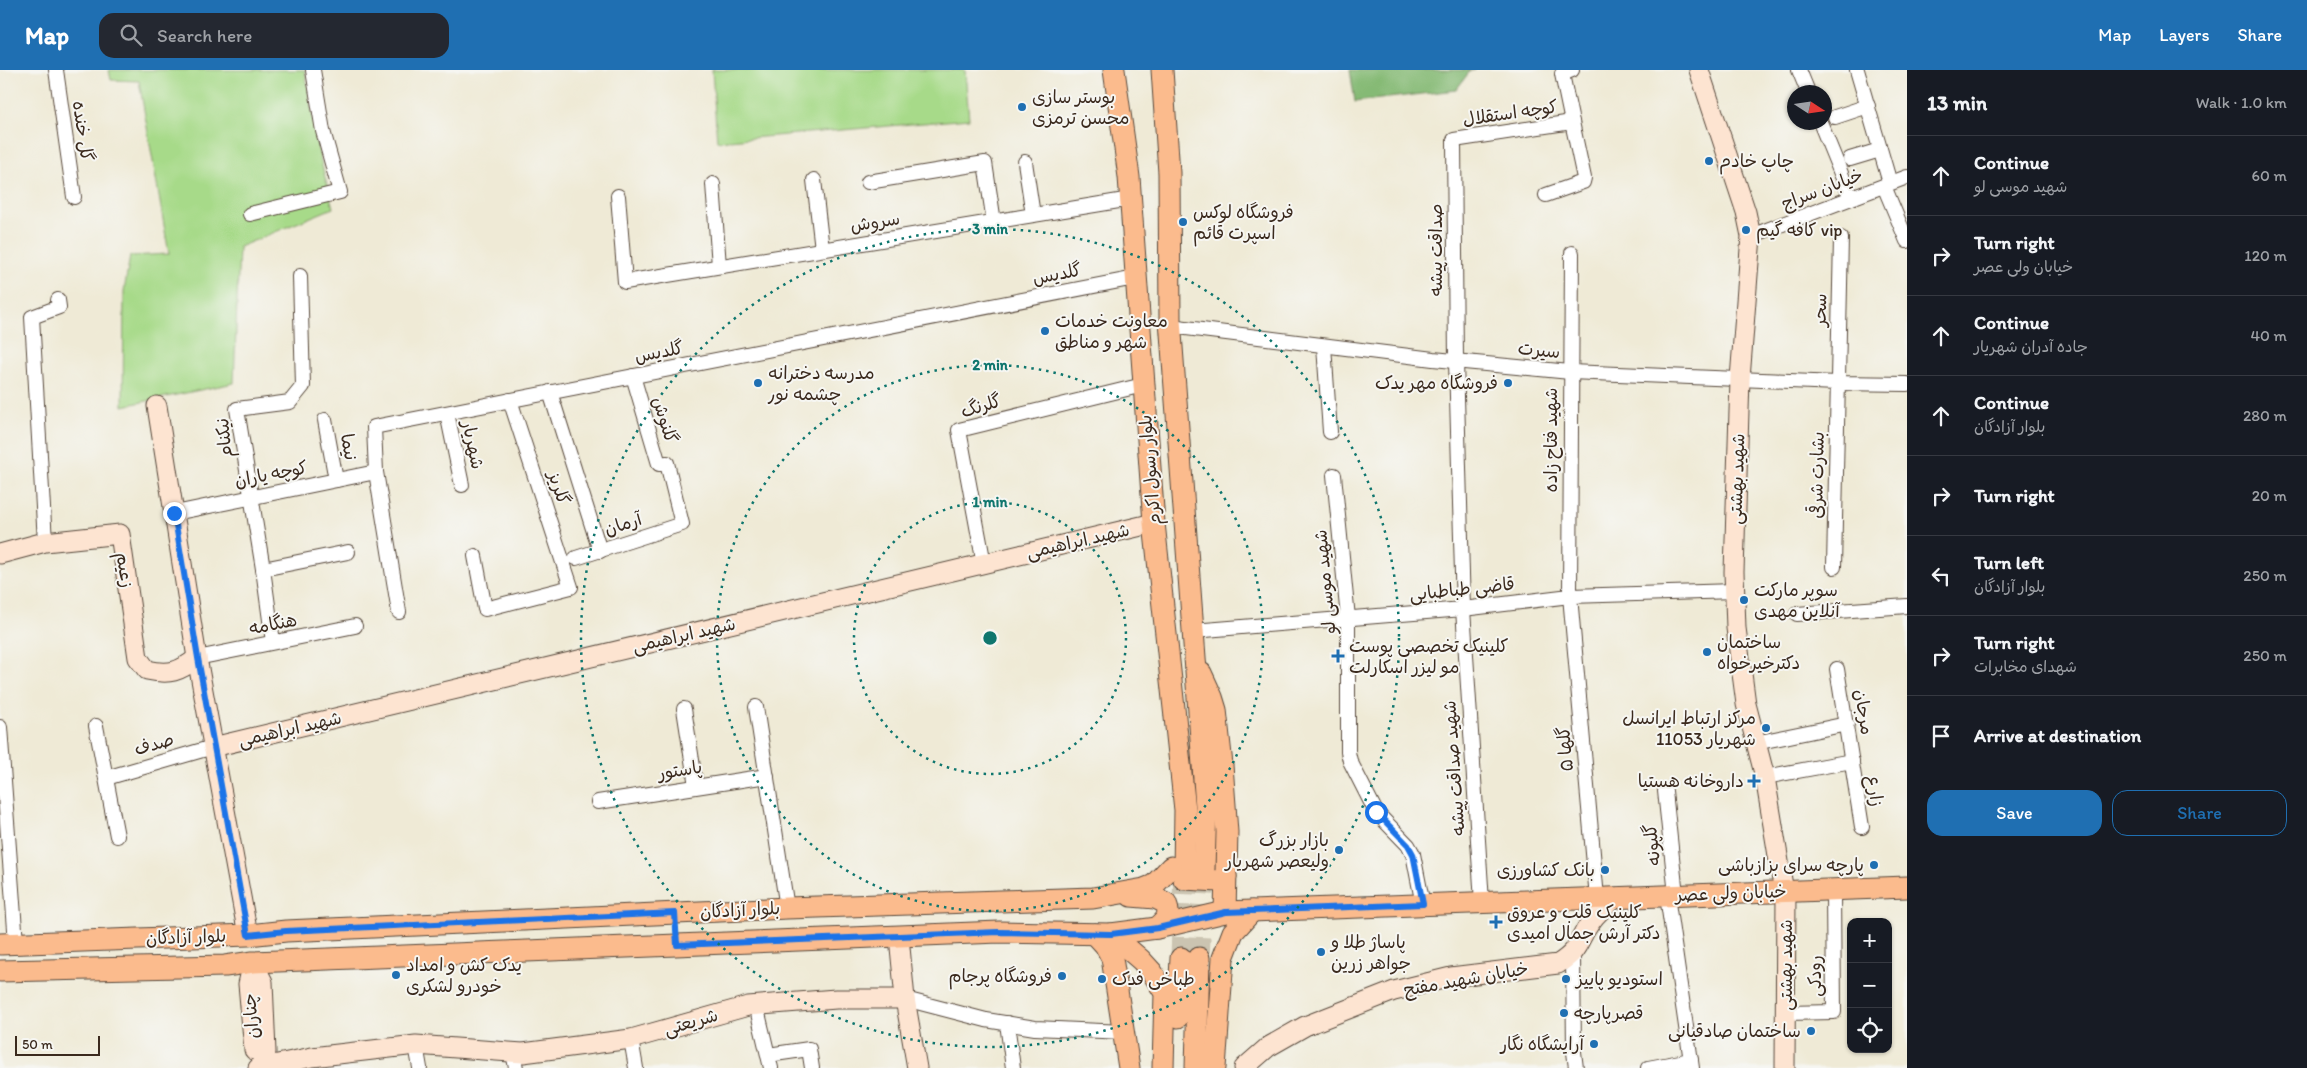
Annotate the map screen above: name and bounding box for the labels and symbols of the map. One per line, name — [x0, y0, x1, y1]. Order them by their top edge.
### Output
north arrow — [1787, 85, 1832, 130]
place label: بوستر سازی محسن ترمزی — [1032, 86, 1129, 129]
street label: کوچه استقلال — [1461, 95, 1559, 132]
street label: گل خنده — [68, 99, 98, 163]
marker: بوستر سازی محسن ترمزی — [1016, 101, 1028, 113]
place label: چاپ خادم — [1719, 150, 1794, 175]
marker: چاپ خادم — [1703, 155, 1715, 167]
street label: خیابان سراج — [1778, 163, 1866, 216]
place label: فروشگاه لوکس اسپرت قائم — [1193, 201, 1294, 247]
street label: صداقت پیشه — [1425, 204, 1448, 296]
street label: سروش — [849, 207, 901, 237]
marker: فروشگاه لوکس اسپرت قائم — [1177, 216, 1189, 228]
place label: کافه گیم vip — [1756, 219, 1843, 244]
text: 3 min — [972, 220, 1009, 238]
marker: کافه گیم vip — [1740, 224, 1752, 236]
street label: گلدیس — [1031, 258, 1083, 289]
street label: سحر — [1808, 293, 1832, 329]
place label: معاونت خدمات شهر و مناطق — [1055, 310, 1168, 353]
marker: معاونت خدمات شهر و مناطق — [1039, 325, 1051, 337]
street label: گلدیس — [633, 336, 685, 367]
street label: سیرت — [1517, 337, 1561, 363]
text: 2 min — [972, 356, 1009, 374]
place label: مدرسه دخترانه چشمه نور — [767, 362, 875, 406]
place label: فروشگاه مهر یدک — [1375, 372, 1498, 394]
marker: مدرسه دخترانه چشمه نور — [752, 377, 764, 389]
marker: فروشگاه مهر یدک — [1502, 377, 1514, 389]
street label: شهید فتاح زاده — [1540, 388, 1563, 492]
street label: گلرنگ — [958, 389, 1004, 423]
street label: گلنوش — [648, 394, 683, 446]
street label: بلوار رسول اکرم — [1134, 413, 1169, 526]
street label: نیکنام — [211, 417, 240, 459]
street label: شهریار — [457, 417, 489, 471]
street label: بشارت شرقی — [1804, 431, 1829, 519]
street label: نیما — [336, 432, 362, 462]
street label: شهید بهشتی — [1724, 433, 1750, 525]
street label: کوچه یاران — [233, 456, 310, 493]
street label: گلریز — [543, 467, 575, 508]
text: 1 min — [973, 493, 1008, 511]
route end — [163, 502, 186, 525]
street label: آرمان — [602, 507, 646, 540]
street label: شهید ابراهیمی — [1024, 518, 1132, 564]
street label: شهید موسی لو — [1309, 529, 1342, 636]
street label: زعیم — [109, 551, 138, 590]
street label: قاضی طباطبایی — [1408, 573, 1516, 605]
place label: سوپر مارکت آنلاین مهدی — [1754, 579, 1841, 622]
marker: سوپر مارکت آنلاین مهدی — [1738, 594, 1750, 606]
street label: هنگامه — [247, 609, 299, 639]
street label: شهید ابراهیمی — [630, 612, 738, 658]
centre of rings — [981, 629, 999, 647]
place label: ساختمان دکترخیرخواه — [1717, 631, 1800, 674]
place label: کلینیک تخصصی پوست مو لیزر اسکارلت — [1349, 635, 1509, 678]
marker: ساختمان دکترخیرخواه — [1701, 646, 1713, 658]
marker: کلینیک تخصصی پوست مو لیزر اسکارلت — [1331, 649, 1345, 663]
street label: مرجان — [1850, 688, 1878, 736]
street label: شهید صداقت پیشه — [1438, 700, 1471, 836]
street label: شهید ابراهیمی — [236, 706, 344, 752]
place label: مرکز ارتباط ایرانسل 11053 شهریار — [1622, 707, 1756, 750]
marker: مرکز ارتباط ایرانسل 11053 شهریار — [1760, 722, 1772, 734]
street label: گلها ۵ — [1552, 725, 1578, 772]
street label: صدف — [132, 728, 176, 760]
street label: پاستور — [654, 756, 704, 786]
place label: داروخانه هستیا — [1638, 770, 1744, 792]
street label: زارع — [1861, 774, 1888, 808]
marker: داروخانه هستیا — [1748, 775, 1760, 787]
route start — [1365, 801, 1388, 824]
street label: گلپونه — [1639, 822, 1666, 867]
place label: بازار بزرگ ولیعصر شهریار — [1223, 829, 1329, 872]
marker: بازار بزرگ ولیعصر شهریار — [1333, 844, 1345, 856]
place label: پارچه سرای بزازباشی — [1718, 854, 1864, 877]
place label: بانک کشاورزی — [1497, 859, 1595, 881]
marker: پارچه سرای بزازباشی — [1868, 859, 1880, 871]
marker: بانک کشاورزی — [1599, 864, 1611, 876]
street label: خیابان ولی عصر — [1673, 880, 1787, 906]
street label: بلوار آزادگان — [699, 897, 781, 923]
place label: کلینیک قلب و عروق دکتر آرش جمال امیدی — [1507, 901, 1660, 944]
marker: کلینیک قلب و عروق دکتر آرش جمال امیدی — [1489, 915, 1503, 929]
street label: شهید بهشتی — [1775, 919, 1797, 1011]
street label: بلوار آزادگان — [145, 925, 227, 949]
place label: پاساژ طلا و جواهر زرین — [1329, 931, 1411, 975]
marker: پاساژ طلا و جواهر زرین — [1315, 946, 1327, 958]
place label: یدک کش و امداد خودرو لشکری — [406, 954, 522, 997]
street label: رودکی — [1804, 955, 1826, 997]
street label: خیابان شهید مفتح — [1402, 957, 1530, 1002]
place label: فروشگاه پرجام — [948, 965, 1052, 990]
place label: طباخی فدک — [1112, 968, 1195, 990]
place label: استودیو پاییز — [1574, 968, 1663, 991]
marker: یدک کش و امداد خودرو لشکری — [390, 969, 402, 981]
marker: فروشگاه پرجام — [1056, 970, 1068, 982]
marker: طباخی فدک — [1096, 973, 1108, 985]
marker: استودیو پاییز — [1560, 973, 1572, 985]
street label: چناران — [238, 992, 265, 1040]
place label: قصرپارچه — [1574, 1002, 1644, 1025]
street label: شریعتی — [661, 1004, 721, 1040]
marker: قصرپارچه — [1558, 1007, 1570, 1019]
place label: ساختمان صادقیانی — [1668, 1020, 1801, 1042]
marker: ساختمان صادقیانی — [1805, 1025, 1817, 1037]
scale bar — [15, 1033, 100, 1056]
place label: آرایشگاه نگار — [1498, 1033, 1586, 1055]
marker: آرایشگاه نگار — [1588, 1038, 1600, 1050]

